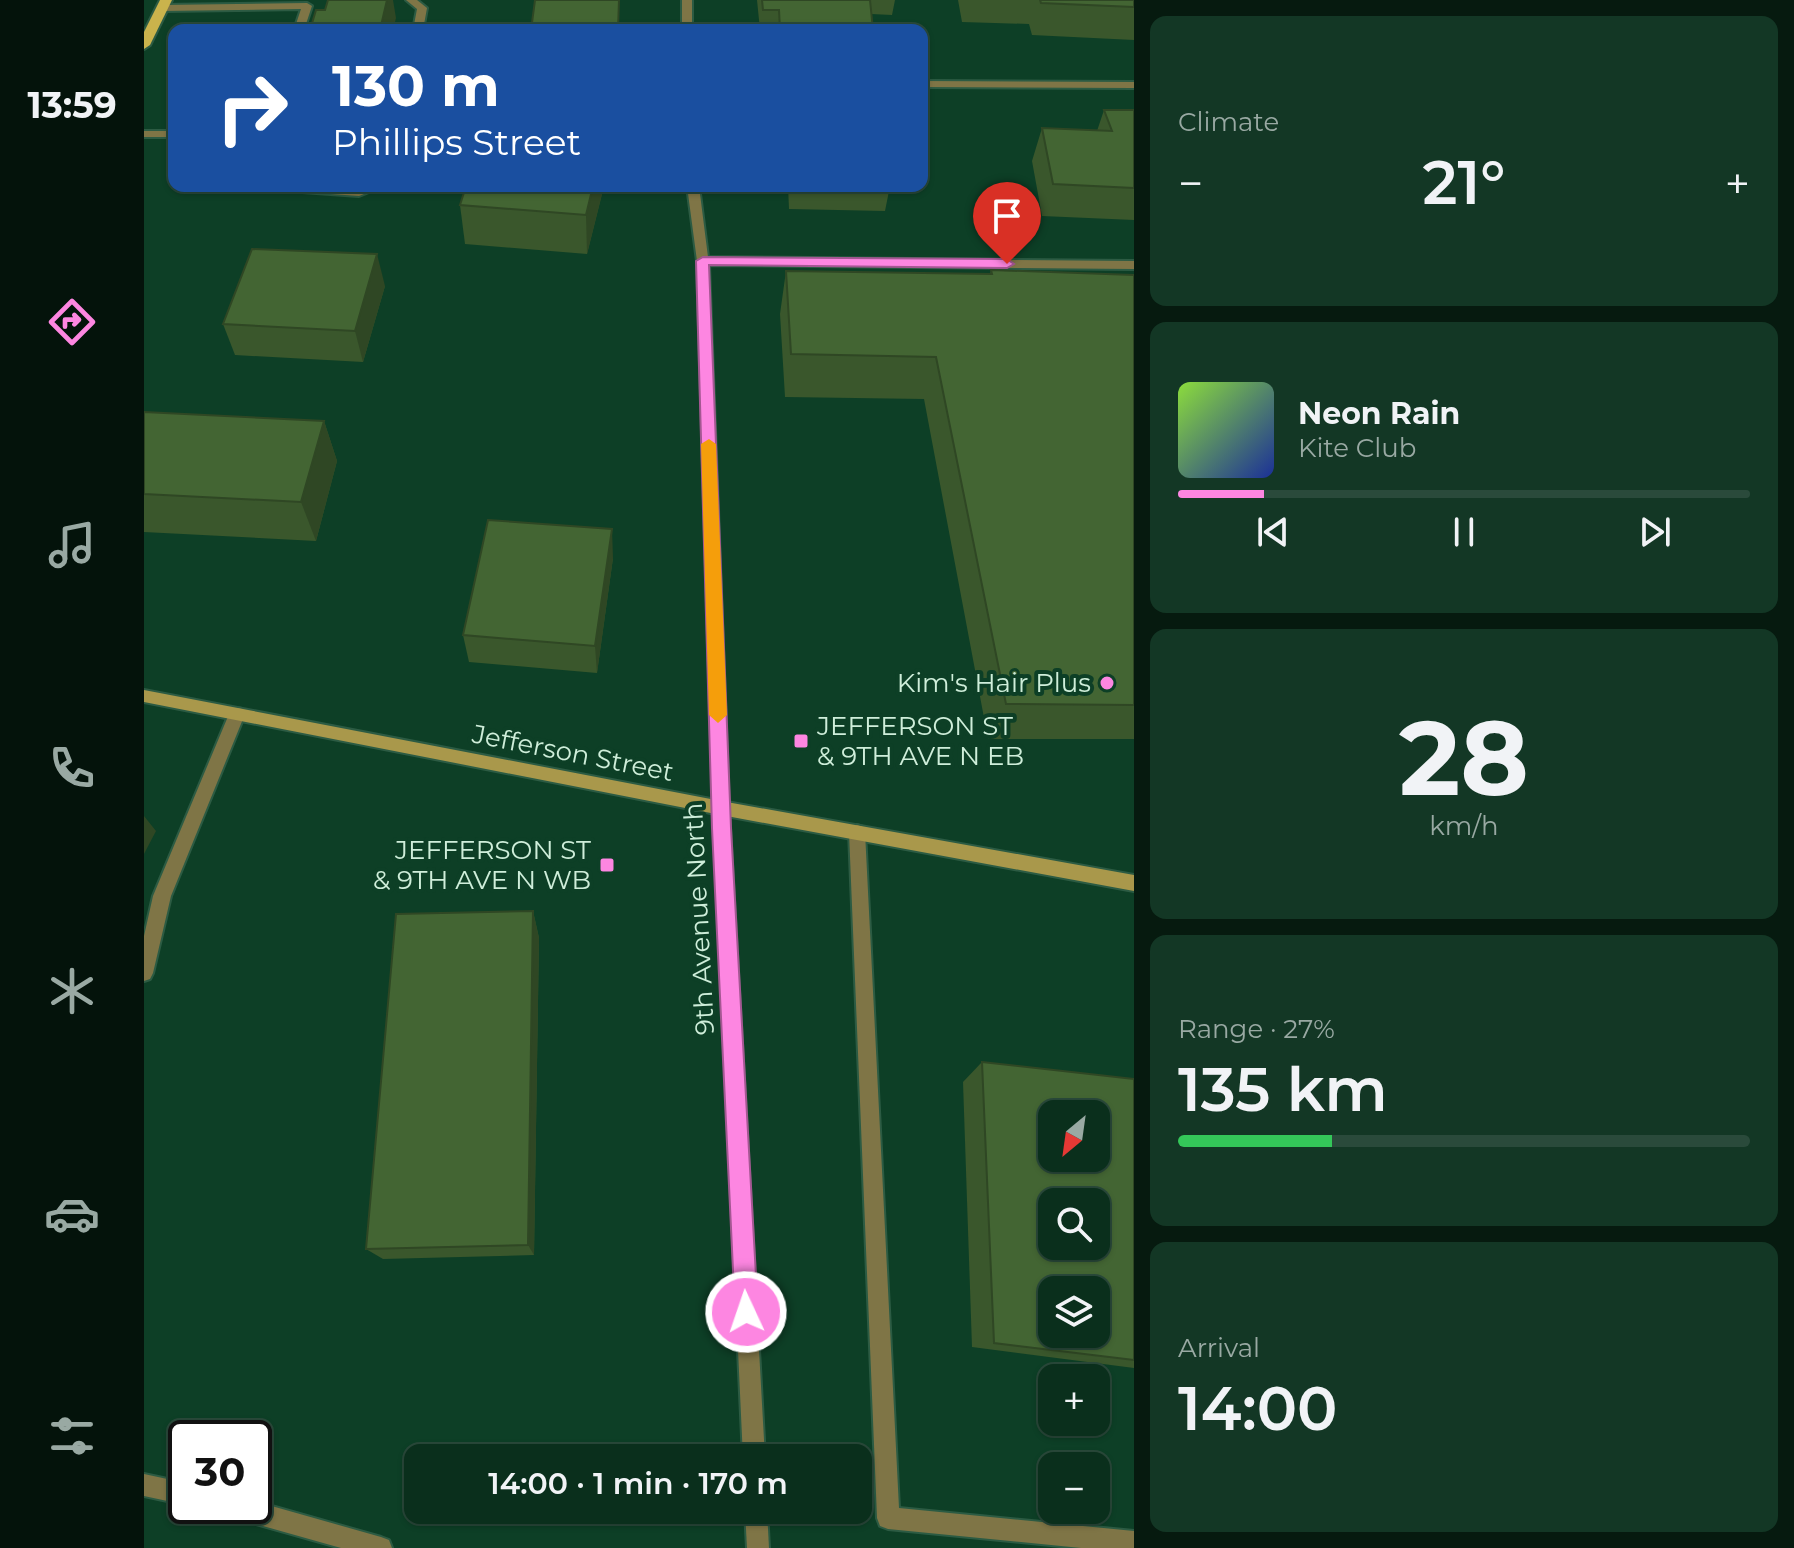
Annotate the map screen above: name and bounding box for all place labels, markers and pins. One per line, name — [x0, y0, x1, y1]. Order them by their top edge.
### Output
pin — [973, 182, 1041, 264]
place label: Kim's Hair Plus — [897, 667, 1091, 699]
marker: Kim's Hair Plus — [1098, 674, 1116, 692]
place label: JEFFERSON ST & 9TH AVE N EB — [816, 710, 1024, 772]
marker: JEFFERSON ST & 9TH AVE N EB — [792, 732, 810, 750]
place label: JEFFERSON ST & 9TH AVE N WB — [373, 834, 591, 896]
marker: JEFFERSON ST & 9TH AVE N WB — [598, 856, 616, 874]

